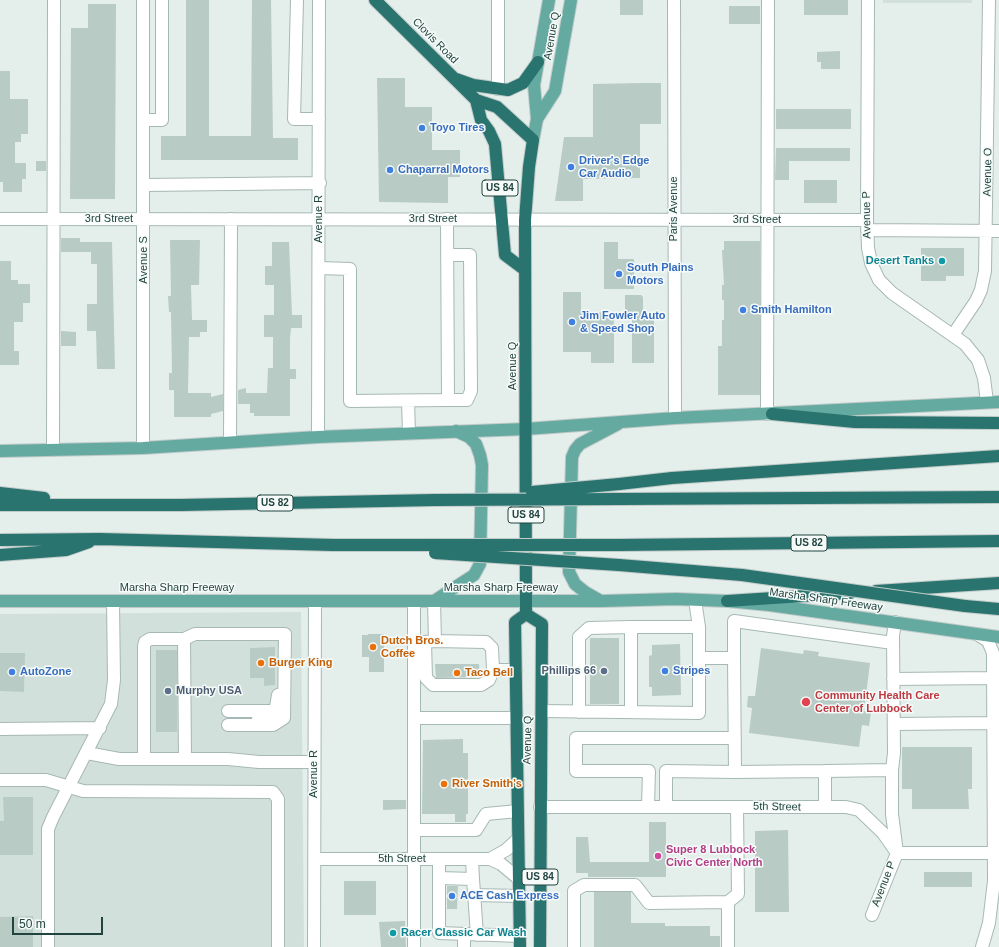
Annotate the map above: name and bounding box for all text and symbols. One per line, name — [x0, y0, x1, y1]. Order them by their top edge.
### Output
street label: Avenue Q — [541, 11, 563, 61]
street label: Clovis Road — [409, 15, 461, 67]
place label: Toyo Tires — [430, 121, 485, 135]
marker: Toyo Tires — [417, 123, 427, 133]
street label: Avenue O — [981, 148, 995, 196]
place label: Driver's Edge Car Audio — [579, 154, 649, 180]
marker: Driver's Edge Car Audio — [566, 162, 576, 172]
place label: Chaparral Motors — [398, 163, 489, 177]
marker: Chaparral Motors — [385, 165, 395, 175]
street label: Paris Avenue — [667, 176, 681, 242]
road number: US 84 — [482, 180, 518, 196]
street label: Avenue P — [860, 191, 874, 239]
street label: Avenue R — [312, 195, 326, 243]
street label: 3rd Street — [85, 212, 133, 226]
street label: 3rd Street — [409, 212, 457, 226]
street label: 3rd Street — [733, 213, 781, 227]
street label: Avenue S — [137, 236, 151, 284]
place label: Desert Tanks — [866, 254, 934, 268]
marker: Desert Tanks — [937, 256, 947, 266]
place label: South Plains Motors — [627, 261, 694, 287]
marker: South Plains Motors — [614, 269, 624, 279]
place label: Smith Hamilton — [751, 303, 832, 317]
marker: Smith Hamilton — [738, 305, 748, 315]
place label: Jim Fowler Auto & Speed Shop — [580, 309, 666, 335]
marker: Jim Fowler Auto & Speed Shop — [567, 317, 577, 327]
street label: Avenue Q — [506, 342, 520, 390]
road number: US 82 — [257, 495, 293, 511]
road number: US 84 — [508, 507, 544, 523]
road number: US 82 — [791, 535, 827, 551]
street label: Marsha Sharp Freeway — [120, 581, 234, 595]
street label: Marsha Sharp Freeway — [444, 581, 558, 595]
street label: Marsha Sharp Freeway — [768, 586, 884, 614]
place label: Dutch Bros. Coffee — [381, 634, 443, 660]
marker: Dutch Bros. Coffee — [368, 642, 378, 652]
place label: Burger King — [269, 656, 333, 670]
marker: Burger King — [256, 658, 266, 668]
place label: Phillips 66 — [542, 664, 596, 678]
place label: Stripes — [673, 664, 710, 678]
place label: AutoZone — [20, 665, 71, 679]
place label: Taco Bell — [465, 666, 513, 680]
marker: Phillips 66 — [599, 666, 609, 676]
marker: Stripes — [660, 666, 670, 676]
marker: AutoZone — [7, 667, 17, 677]
marker: Taco Bell — [452, 668, 462, 678]
place label: Murphy USA — [176, 684, 242, 698]
marker: Murphy USA — [163, 686, 173, 696]
place label: Community Health Care Center of Lubbock — [815, 689, 940, 715]
marker: Community Health Care Center of Lubbock — [800, 696, 812, 708]
street label: Avenue Q — [521, 716, 535, 764]
street label: Avenue R — [307, 750, 321, 798]
place label: River Smith's — [452, 777, 522, 791]
marker: River Smith's — [439, 779, 449, 789]
street label: 5th Street — [753, 800, 801, 814]
place label: Super 8 Lubbock Civic Center North — [666, 843, 763, 869]
marker: Super 8 Lubbock Civic Center North — [653, 851, 663, 861]
street label: 5th Street — [378, 852, 426, 866]
street label: Avenue P — [869, 859, 899, 909]
road number: US 84 — [522, 869, 558, 885]
place label: ACE Cash Express — [460, 889, 559, 903]
marker: ACE Cash Express — [447, 891, 457, 901]
scale bar — [14, 909, 105, 935]
text: 50 m — [19, 917, 46, 931]
place label: Racer Classic Car Wash — [401, 926, 527, 940]
marker: Racer Classic Car Wash — [388, 928, 398, 938]

